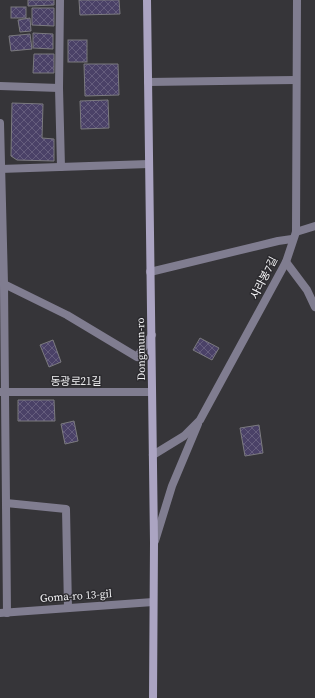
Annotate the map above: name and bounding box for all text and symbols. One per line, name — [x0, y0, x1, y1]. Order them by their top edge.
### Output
street label: 사라봉7길 — [247, 254, 281, 302]
street label: Dongmun-ro — [133, 317, 149, 381]
street label: 동광로21길 — [50, 374, 102, 389]
street label: Goma-ro 13-gil — [39, 586, 113, 606]

